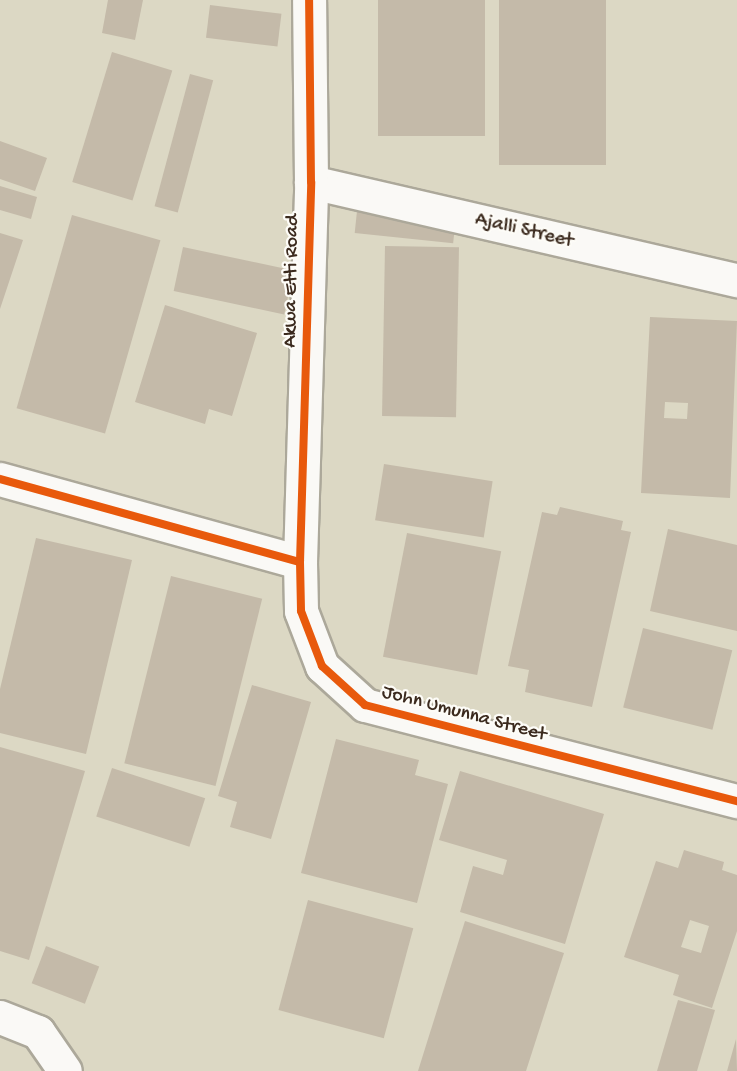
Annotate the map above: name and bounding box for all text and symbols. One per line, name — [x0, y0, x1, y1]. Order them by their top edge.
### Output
street label: Ajalli Street — [473, 208, 575, 254]
street label: Akwa Etti Road — [279, 214, 305, 348]
street label: John Umunna Street — [379, 681, 549, 747]

